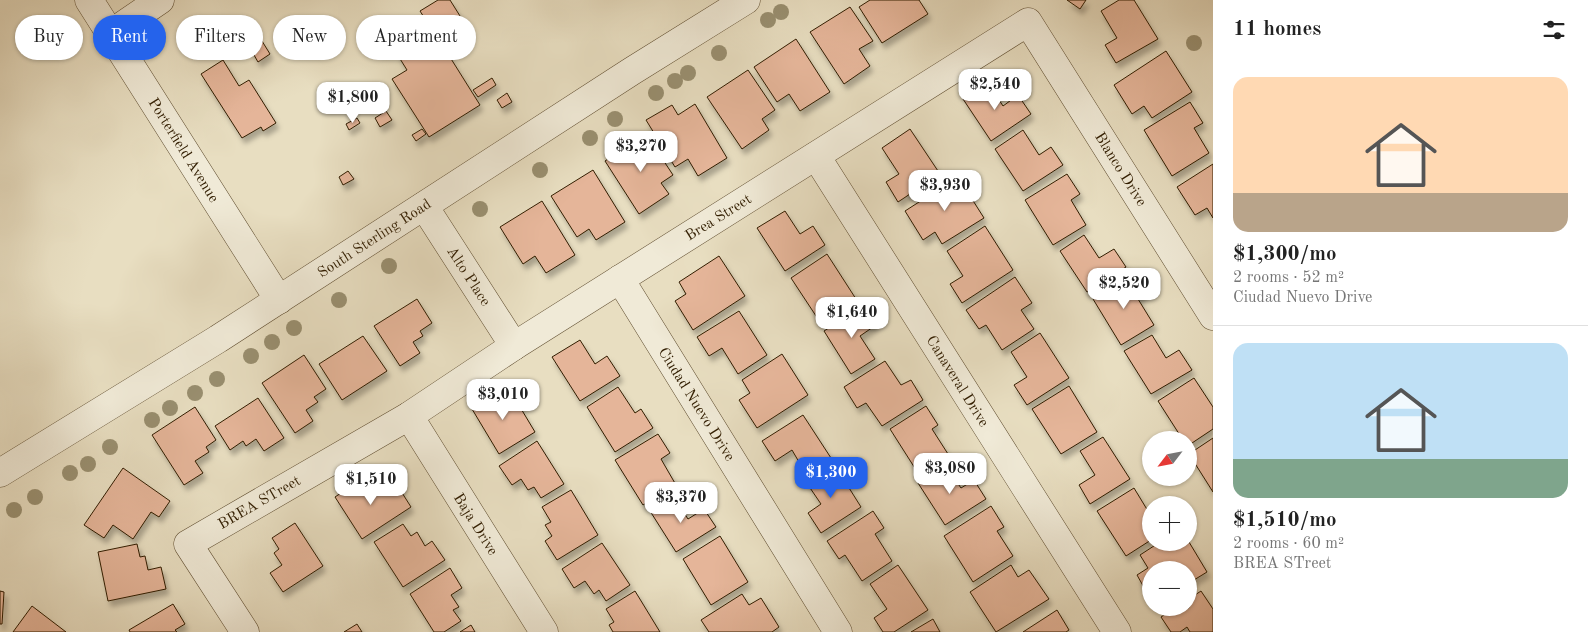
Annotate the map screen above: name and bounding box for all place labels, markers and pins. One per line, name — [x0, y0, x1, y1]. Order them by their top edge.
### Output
pin: $2,540 — [954, 68, 1036, 111]
pin: $1,800 — [312, 82, 394, 124]
pin: $3,270 — [600, 130, 682, 173]
pin: $3,930 — [904, 170, 986, 212]
pin: $2,520 — [1083, 268, 1165, 310]
pin: $1,640 — [811, 296, 893, 339]
pin: $3,010 — [462, 378, 544, 421]
pin: $3,080 — [909, 452, 991, 495]
pin: $1,300 — [790, 456, 872, 499]
pin: $1,510 — [330, 464, 412, 506]
pin: $3,370 — [640, 482, 722, 524]

